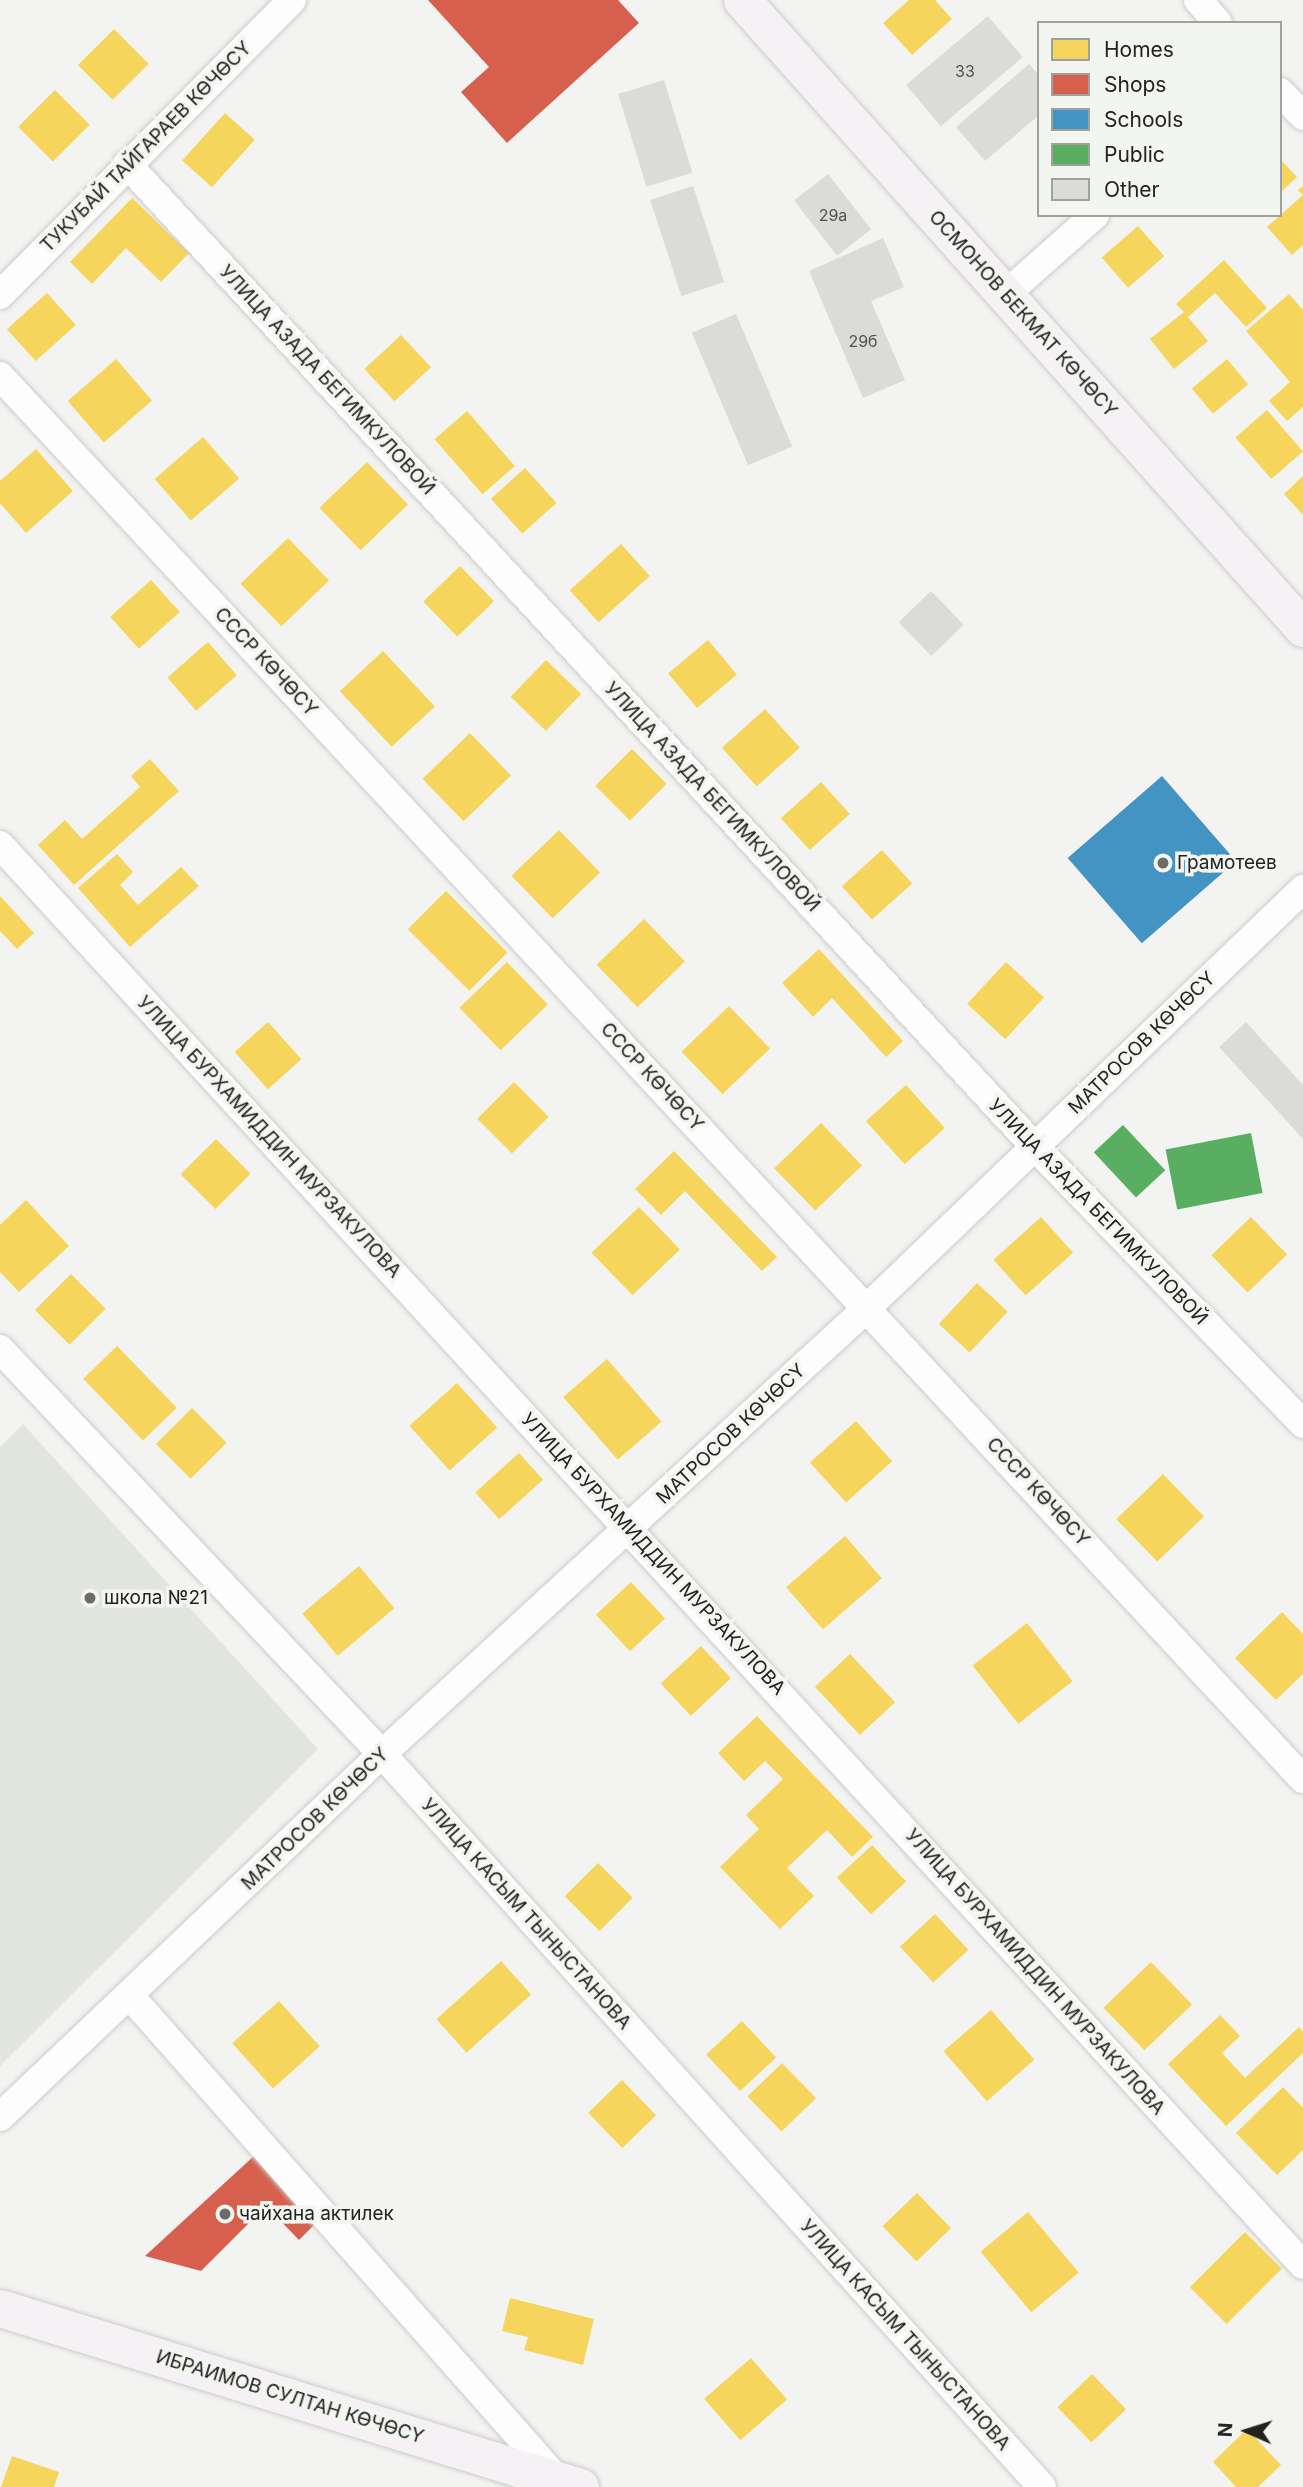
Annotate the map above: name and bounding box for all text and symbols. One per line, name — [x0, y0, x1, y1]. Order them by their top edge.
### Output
legend — [1037, 21, 1282, 217]
street label: ТУКУБАЙ ТАЙГАРАЕВ КӨЧӨСҮ — [36, 37, 256, 257]
text: Homes — [1104, 37, 1174, 62]
house number: 33 — [955, 61, 975, 81]
text: Shops — [1104, 72, 1166, 97]
text: Schools — [1104, 107, 1183, 132]
text: Public — [1104, 142, 1165, 167]
text: Other — [1104, 177, 1160, 202]
house number: 29а — [819, 205, 847, 225]
street label: ОСМОНОВ БЕКМАТ КӨЧӨСҮ — [924, 206, 1122, 422]
street label: УЛИЦА АЗАДА БЕГИМКУЛОВОЙ — [214, 261, 440, 499]
house number: 29б — [848, 331, 878, 351]
street label: СССР КӨЧӨСҮ — [210, 603, 322, 721]
street label: УЛИЦА АЗАДА БЕГИМКУЛОВОЙ — [599, 678, 825, 916]
place label: Грамотеев — [1177, 852, 1277, 874]
marker: Грамотеев — [1155, 855, 1171, 871]
street label: МАТРОСОВ КӨЧӨСҮ — [1064, 967, 1220, 1119]
street label: УЛИЦА БУРХАМИДДИН МУРЗАКУЛОВА — [132, 991, 406, 1283]
street label: СССР КӨЧӨСҮ — [596, 1018, 708, 1136]
street label: УЛИЦА АЗАДА БЕГИМКУЛОВОЙ — [984, 1094, 1212, 1330]
street label: МАТРОСОВ КӨЧӨСҮ — [652, 1359, 810, 1509]
street label: УЛИЦА БУРХАМИДДИН МУРЗАКУЛОВА — [516, 1408, 790, 1700]
street label: СССР КӨЧӨСҮ — [982, 1433, 1094, 1551]
place label: школа №21 — [104, 1587, 208, 1609]
marker: школа №21 — [82, 1590, 98, 1606]
street label: МАТРОСОВ КӨЧӨСҮ — [237, 1743, 393, 1895]
street label: УЛИЦА КАСЫМ ТЫНЫСТАНОВА — [416, 1794, 636, 2034]
street label: УЛИЦА БУРХАМИДДИН МУРЗАКУЛОВА — [900, 1824, 1170, 2120]
place label: чайхана актилек — [239, 2203, 394, 2225]
marker: чайхана актилек — [217, 2206, 233, 2222]
street label: УЛИЦА КАСЫМ ТЫНЫСТАНОВА — [795, 2215, 1015, 2455]
street label: ИБРАИМОВ СУЛТАН КӨЧӨСҮ — [153, 2345, 427, 2449]
north arrow — [1212, 2396, 1282, 2466]
text: N — [1214, 2422, 1237, 2438]

